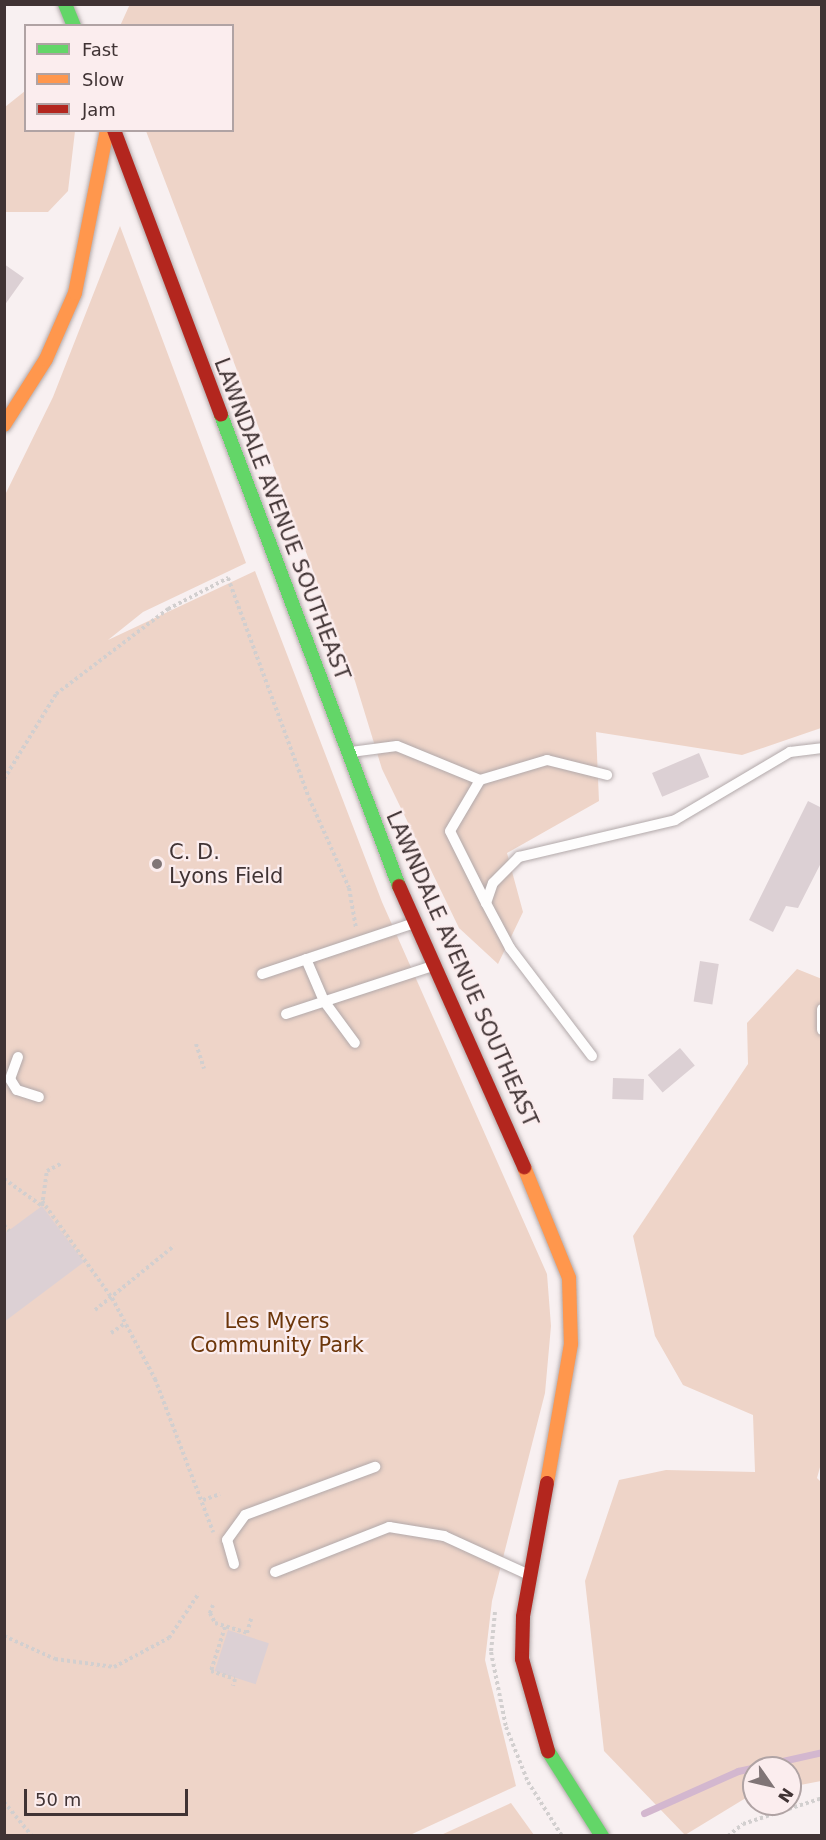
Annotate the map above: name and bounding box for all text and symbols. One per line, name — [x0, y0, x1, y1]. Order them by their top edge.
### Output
legend — [24, 24, 234, 132]
text: Fast — [82, 39, 118, 60]
text: Slow — [82, 69, 124, 90]
text: Jam — [82, 99, 116, 120]
street label: LAWNDALE AVENUE SOUTHEAST — [209, 354, 355, 684]
street label: LAWNDALE AVENUE SOUTHEAST — [381, 807, 543, 1131]
place label: C. D. Lyons Field — [169, 839, 283, 889]
marker: C. D. Lyons Field — [150, 857, 164, 871]
park label: Les Myers Community Park — [190, 1308, 364, 1358]
north arrow — [742, 1756, 802, 1816]
scale bar — [27, 1777, 190, 1815]
text: N — [774, 1784, 797, 1806]
text: 50 m — [35, 1789, 81, 1810]

